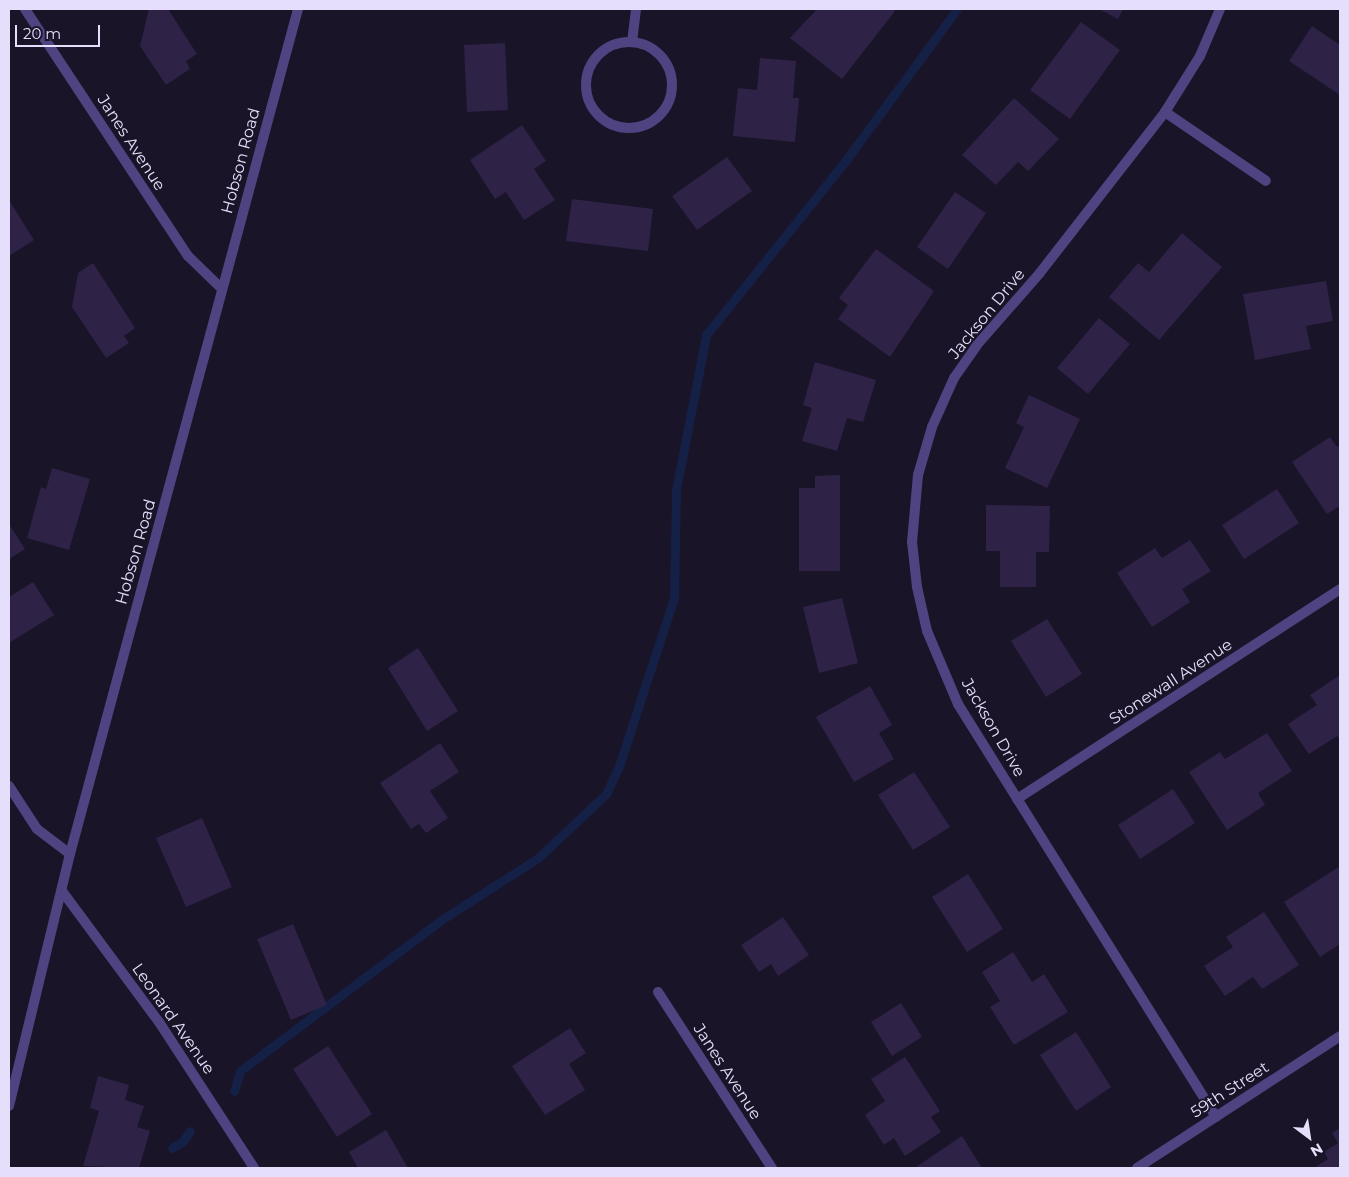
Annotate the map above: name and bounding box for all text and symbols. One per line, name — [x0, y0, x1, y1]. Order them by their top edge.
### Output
scale bar — [18, 15, 102, 47]
text: 20 m — [23, 24, 61, 43]
street label: Janes Avenue — [93, 92, 169, 194]
street label: Hobson Road — [218, 106, 264, 216]
street label: Jackson Drive — [945, 265, 1029, 363]
street label: Hobson Road — [112, 497, 160, 607]
street label: Stonewall Avenue — [1106, 635, 1236, 729]
street label: Jackson Drive — [957, 675, 1029, 781]
street label: Leonard Avenue — [128, 960, 218, 1078]
street label: Janes Avenue — [689, 1021, 765, 1123]
street label: 59th Street — [1188, 1058, 1272, 1122]
north arrow — [1284, 1112, 1334, 1162]
text: N — [1307, 1139, 1326, 1160]

